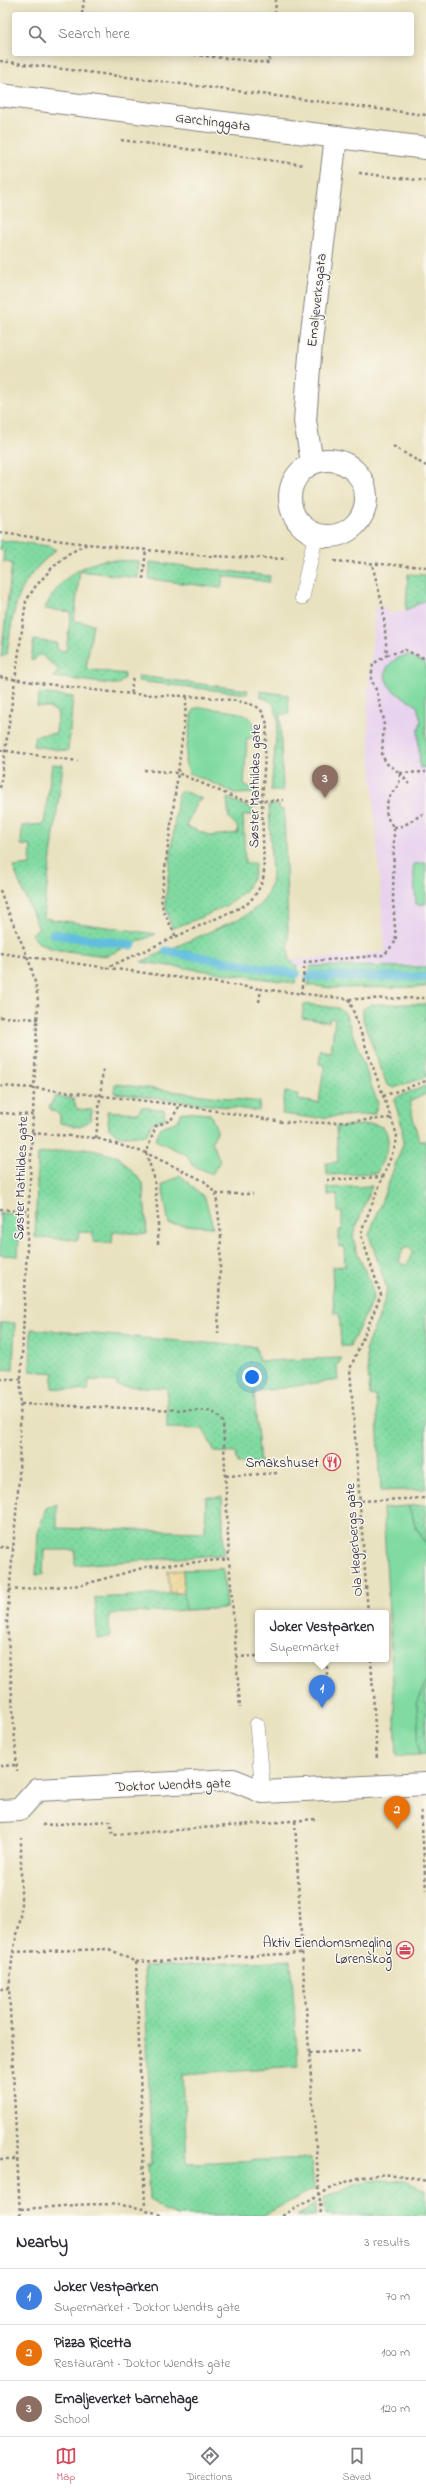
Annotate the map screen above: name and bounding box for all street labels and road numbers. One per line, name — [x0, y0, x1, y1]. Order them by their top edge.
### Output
street label: Garchinggata — [174, 107, 252, 138]
street label: Emaljeverksgata — [302, 252, 334, 348]
street label: Søster Mathildes gate — [244, 723, 268, 848]
street label: Søster Mathildes gate — [9, 1115, 35, 1240]
street label: Ola Hegerbergs gate — [340, 1482, 370, 1597]
street label: Doktor Wendts gate — [114, 1773, 232, 1799]

